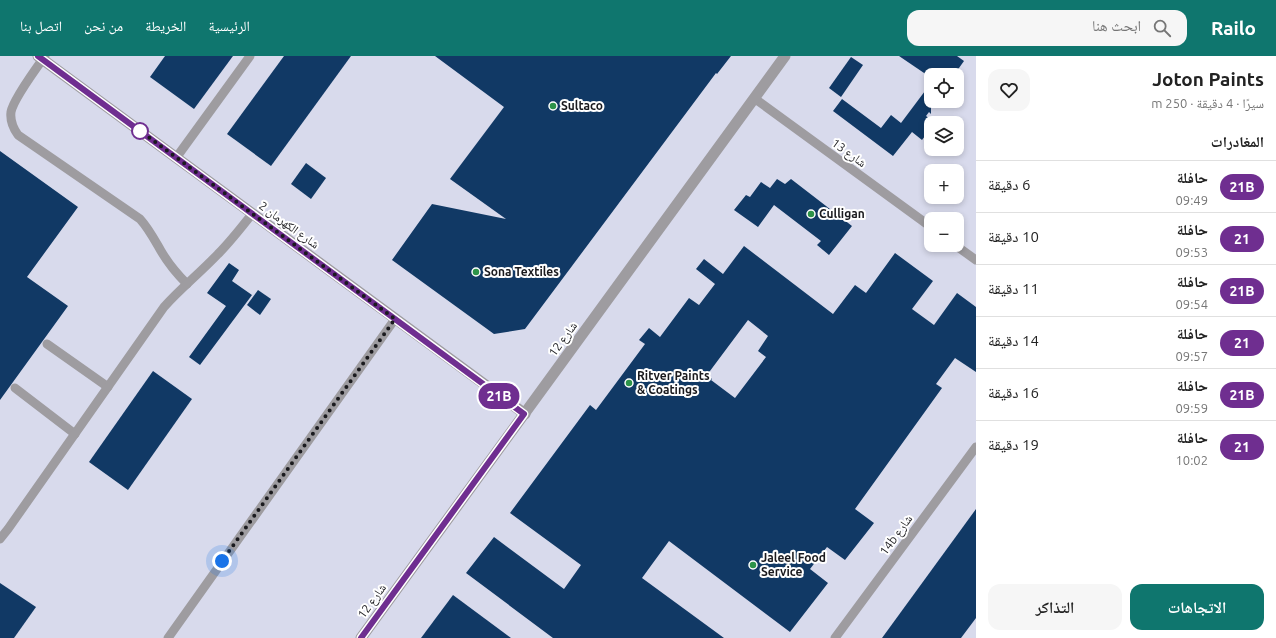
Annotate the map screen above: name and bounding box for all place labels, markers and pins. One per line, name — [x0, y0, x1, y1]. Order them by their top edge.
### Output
place label: Sultaco — [561, 99, 603, 112]
marker: Sultaco — [548, 101, 558, 111]
unlabelled marker — [131, 122, 149, 140]
place label: Culligan — [819, 207, 865, 220]
marker: Culligan — [806, 209, 816, 219]
place label: Sona Textiles — [484, 265, 559, 278]
marker: Sona Textiles — [471, 267, 481, 277]
place label: Ritver Paints & Coatings — [637, 369, 710, 396]
marker: Ritver Paints & Coatings — [624, 378, 634, 388]
place label: Jaleel Food Service — [761, 551, 826, 578]
marker: Jaleel Food Service — [748, 560, 758, 570]

